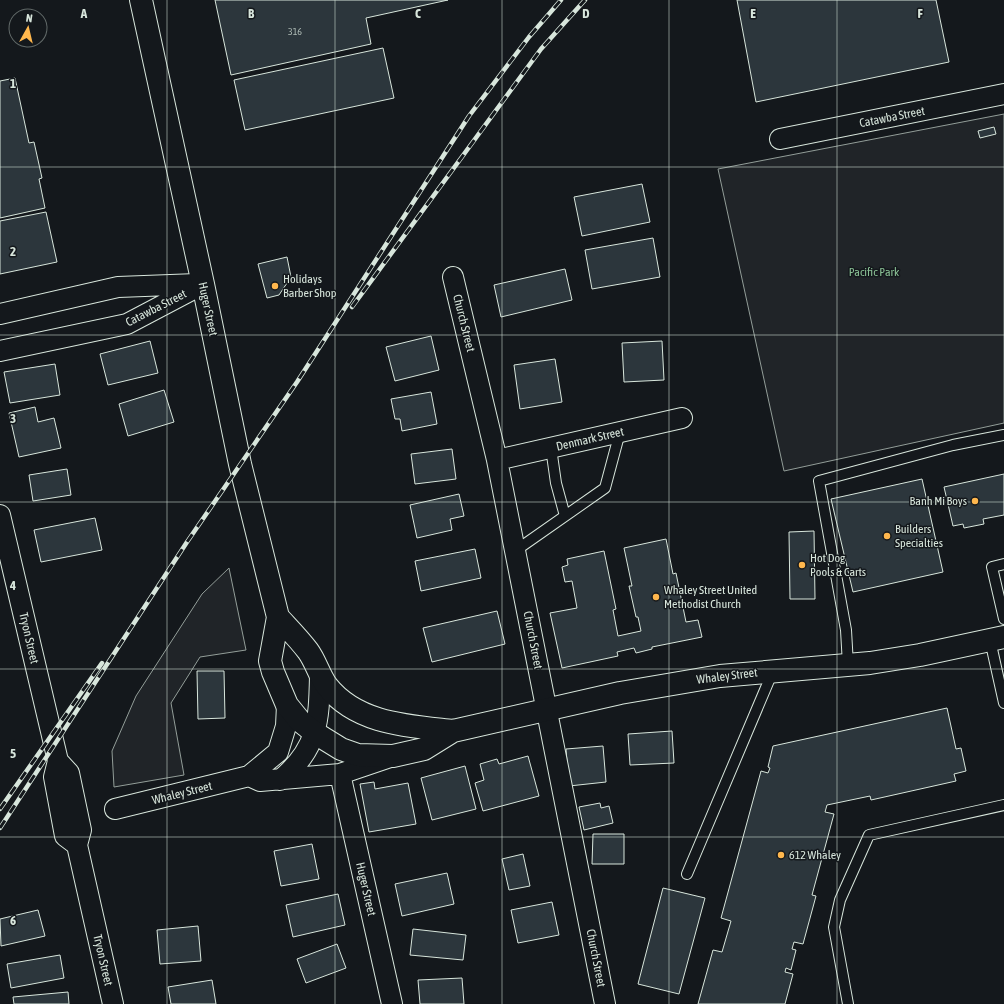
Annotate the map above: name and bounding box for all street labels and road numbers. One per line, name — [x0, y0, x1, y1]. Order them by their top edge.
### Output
street label: Catawba Street — [858, 104, 926, 130]
street label: Huger Street — [195, 281, 221, 338]
street label: Catawba Street — [123, 286, 189, 329]
street label: Church Street — [450, 293, 478, 354]
street label: Denmark Street — [555, 424, 626, 454]
street label: Church Street — [521, 610, 546, 671]
street label: Tryon Street — [16, 611, 42, 666]
street label: Whaley Street — [696, 665, 759, 687]
street label: Whaley Street — [151, 779, 214, 807]
street label: Huger Street — [353, 861, 379, 918]
street label: Church Street — [584, 928, 609, 989]
street label: Tryon Street — [90, 933, 116, 988]

